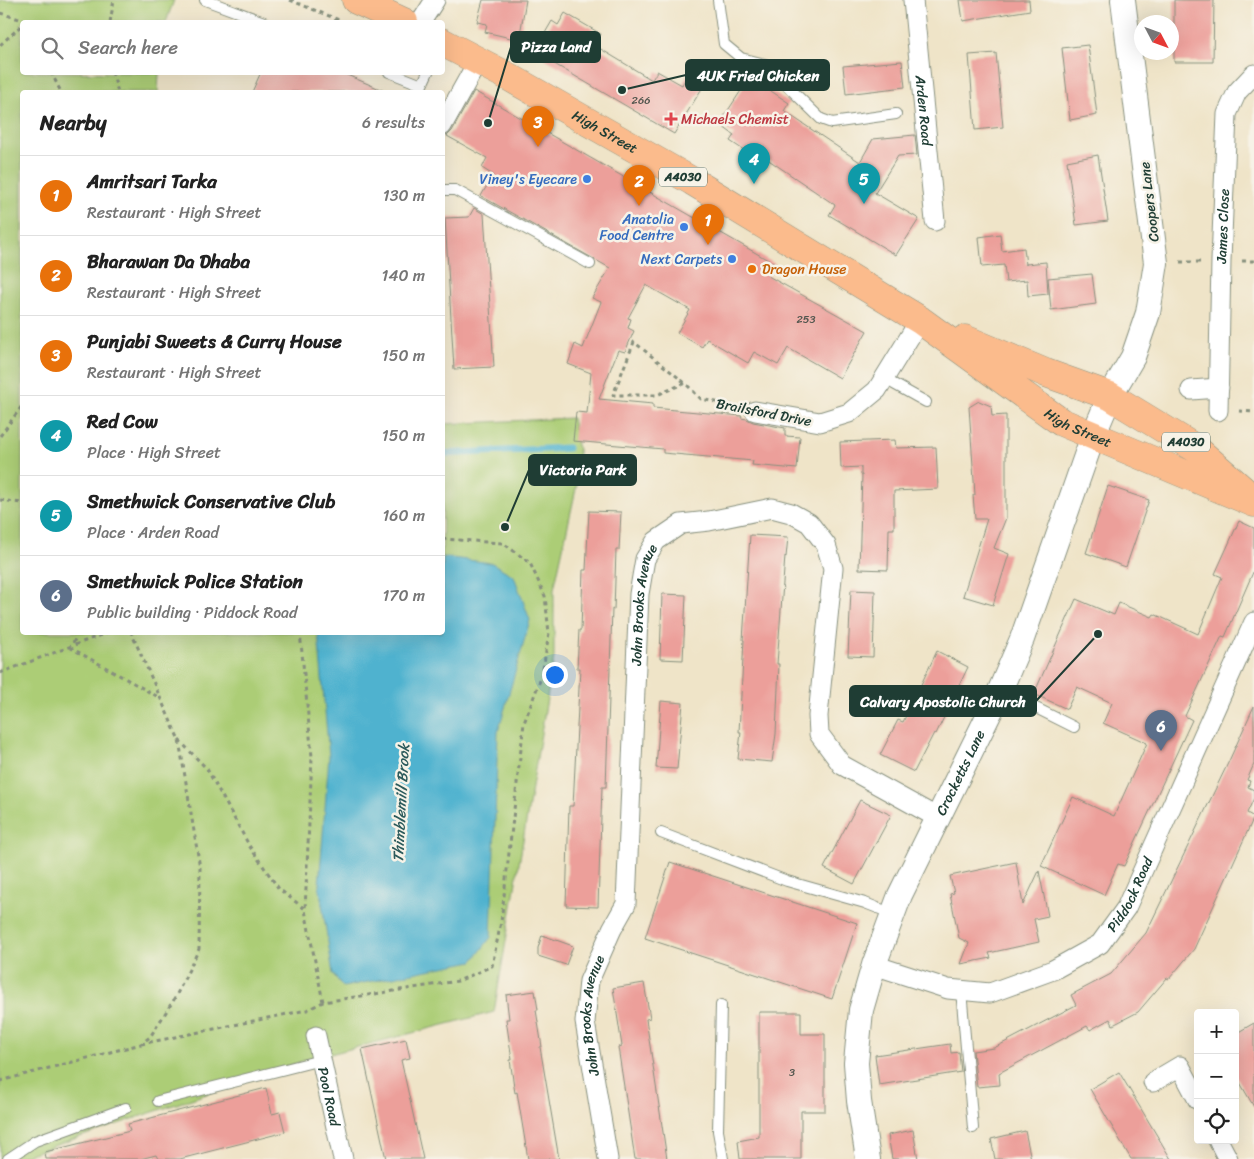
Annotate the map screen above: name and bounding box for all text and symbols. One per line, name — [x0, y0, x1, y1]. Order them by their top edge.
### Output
north arrow — [1134, 15, 1179, 60]
search box — [20, 20, 445, 75]
text: Search here — [78, 31, 178, 64]
callout: Pizza Land — [511, 32, 600, 62]
icon: search — [38, 34, 66, 62]
text: Pizza Land — [521, 34, 593, 60]
callout: 4UK Fried Chicken — [686, 60, 829, 90]
text: 4UK Fried Chicken — [696, 63, 820, 89]
street label: Arden Road — [907, 73, 940, 149]
house number: 266 — [632, 91, 650, 110]
street label: High Street — [567, 103, 642, 161]
text: Nearby — [40, 104, 106, 142]
pin: 3 — [522, 106, 554, 147]
place label: Michaels Chemist — [681, 107, 789, 132]
text: 6 results — [362, 108, 425, 137]
marker: Michaels Chemist — [665, 113, 677, 125]
pin: 4 — [738, 143, 770, 184]
street label: Coopers Lane — [1132, 160, 1167, 243]
pin: 5 — [848, 163, 880, 204]
text: Amritsari Tarka — [87, 165, 217, 198]
pin: 2 — [623, 165, 655, 206]
place label: Viney's Eyecare — [479, 167, 577, 192]
road number: A4030 — [659, 168, 707, 186]
marker: Viney's Eyecare — [581, 173, 593, 185]
text: 1 — [53, 181, 59, 210]
text: 130 m — [383, 181, 425, 210]
street label: James Close — [1209, 188, 1237, 265]
text: Restaurant · High Street — [87, 198, 262, 227]
pin: 1 — [692, 204, 724, 245]
place label: Anatolia Food Centre — [600, 207, 674, 248]
marker: Anatolia Food Centre — [678, 221, 690, 233]
text: Bharawan Da Dhaba — [87, 245, 250, 278]
place label: Next Carpets — [641, 247, 722, 272]
marker: Next Carpets — [726, 253, 738, 265]
place label: Dragon House — [762, 257, 847, 282]
text: 2 — [51, 261, 61, 290]
text: 140 m — [382, 261, 425, 290]
marker: Dragon House — [746, 263, 758, 275]
text: Restaurant · High Street — [87, 278, 262, 307]
house number: 253 — [796, 310, 816, 329]
text: Punjabi Sweets & Curry House — [87, 325, 342, 358]
text: 3 — [52, 341, 60, 370]
text: 150 m — [382, 341, 425, 370]
text: Restaurant · High Street — [87, 358, 262, 387]
street label: Brailsford Drive — [714, 391, 814, 434]
street label: High Street — [1038, 401, 1116, 455]
text: Red Cow — [87, 405, 158, 438]
text: 4 — [51, 421, 61, 450]
text: 150 m — [382, 421, 425, 450]
road number: A4030 — [1162, 432, 1210, 452]
text: Place · High Street — [87, 438, 221, 467]
callout: Victoria Park — [529, 455, 636, 485]
text: Victoria Park — [539, 457, 628, 483]
text: Smethwick Conservative Club — [87, 485, 335, 518]
text: 5 — [51, 501, 61, 530]
text: 160 m — [382, 501, 425, 530]
text: Place · Arden Road — [87, 518, 219, 547]
street label: John Brooks Avenue — [624, 539, 665, 667]
text: Smethwick Police Station — [87, 565, 303, 598]
text: 6 — [51, 581, 61, 610]
text: 170 m — [382, 581, 425, 610]
text: Public building · Piddock Road — [87, 598, 298, 627]
your location — [542, 662, 568, 688]
callout: Calvary Apostolic Church — [850, 686, 1036, 716]
text: Calvary Apostolic Church — [859, 689, 1026, 715]
pin: 6 — [1145, 710, 1177, 751]
street label: Crocketts Lane — [929, 725, 992, 820]
water label: Thimblemill Brook — [385, 742, 417, 863]
street label: Piddock Road — [1100, 851, 1161, 938]
street label: John Brooks Avenue — [573, 951, 612, 1079]
map controls — [1194, 1009, 1239, 1144]
button: + — [1194, 1009, 1239, 1054]
button: − — [1194, 1054, 1239, 1099]
house number: 3 — [789, 1063, 795, 1082]
street label: Pool Road — [310, 1065, 348, 1130]
button: locate — [1194, 1099, 1239, 1144]

